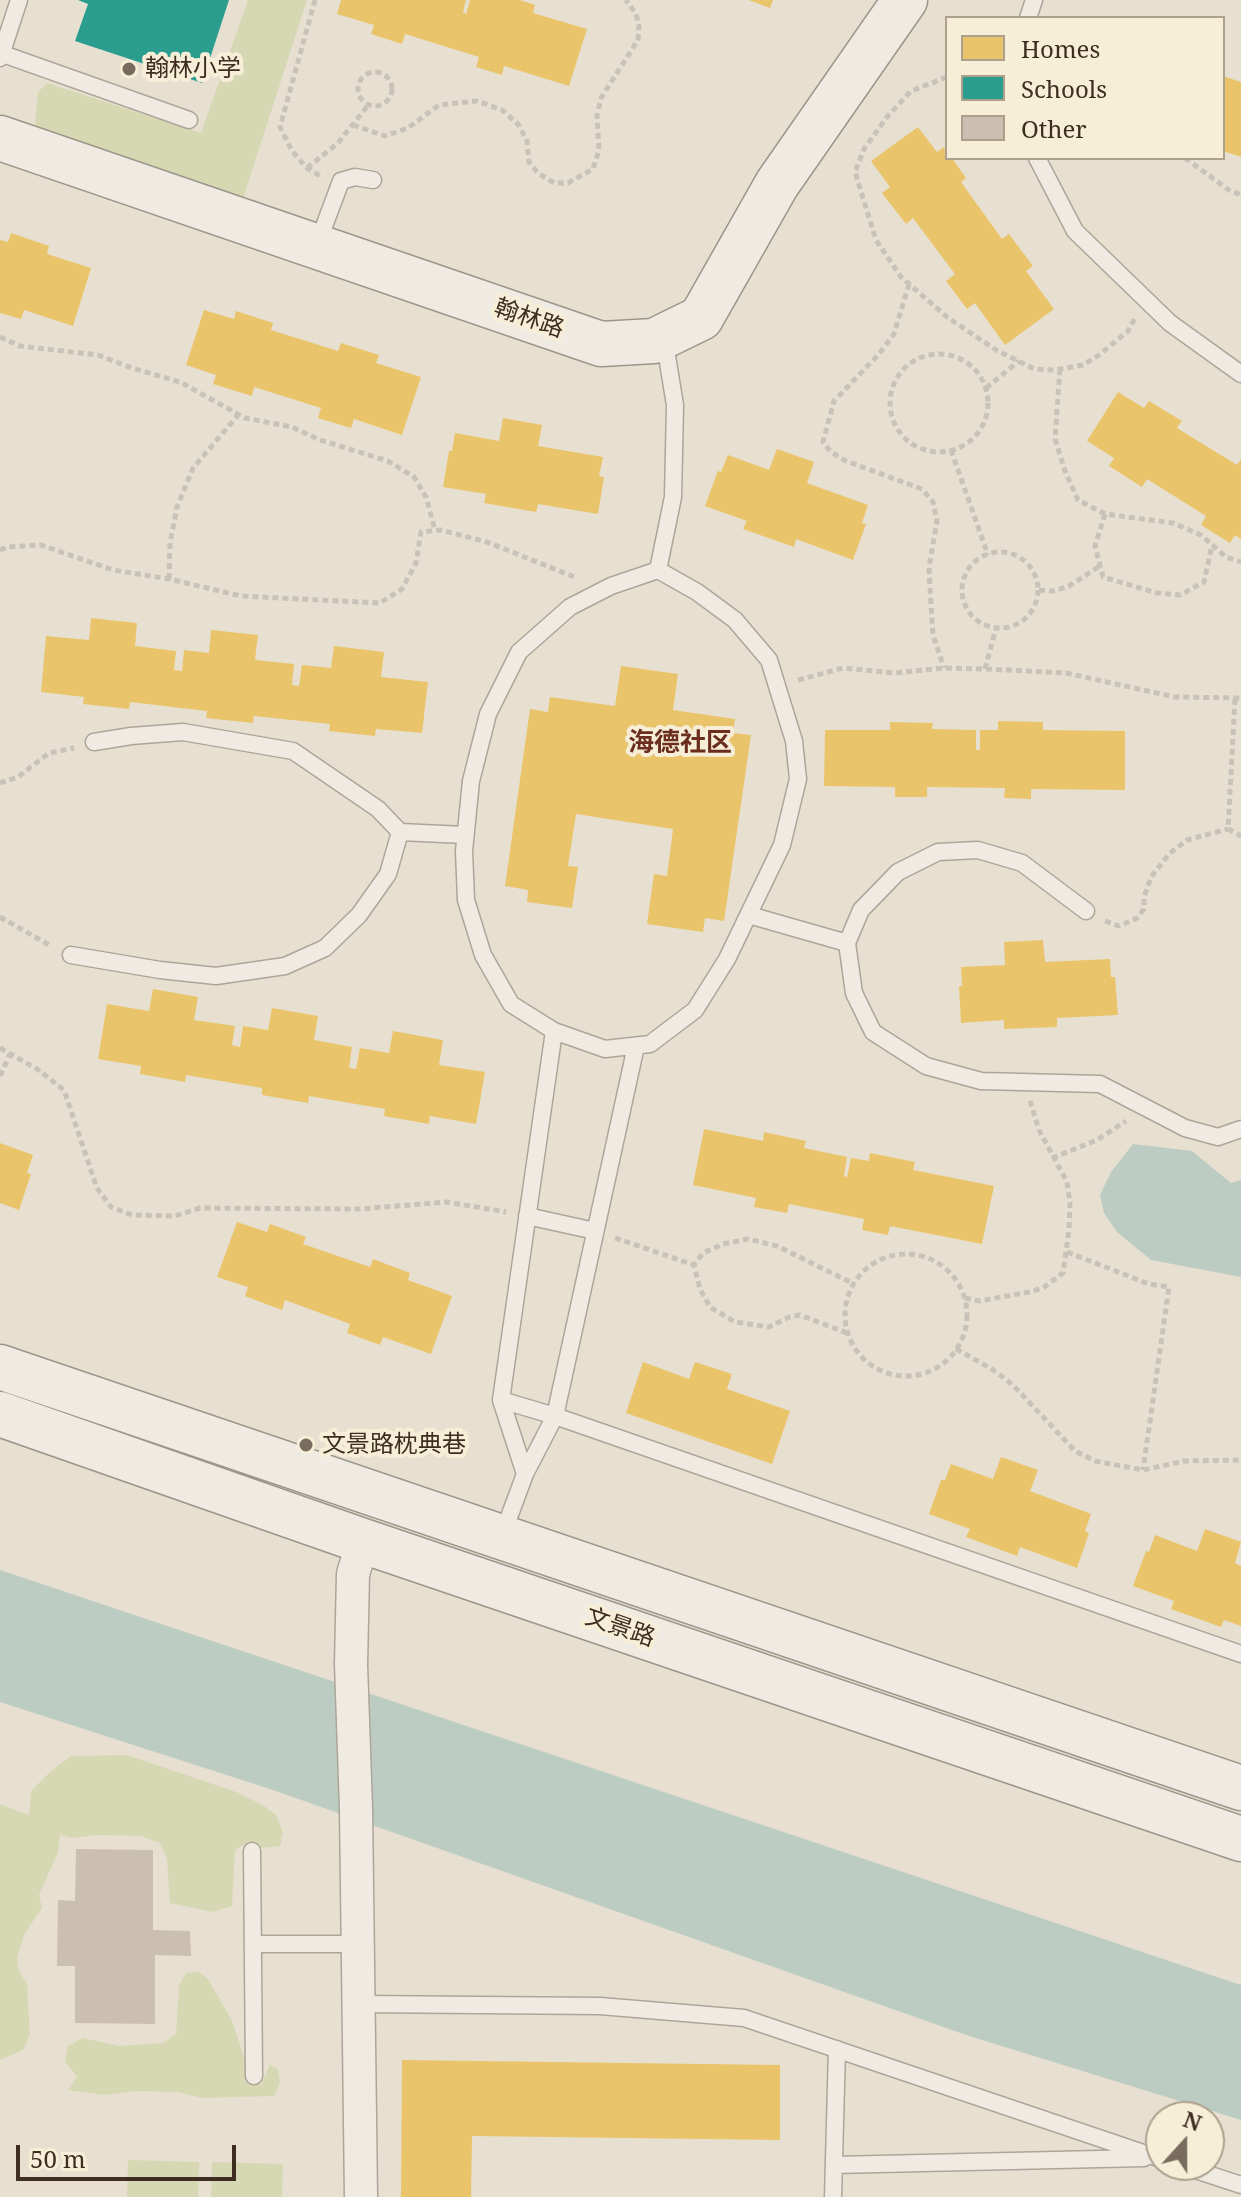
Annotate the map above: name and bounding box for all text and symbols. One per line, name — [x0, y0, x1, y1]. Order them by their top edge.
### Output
legend — [945, 16, 1225, 160]
text: Homes — [1021, 32, 1100, 65]
place label: 翰林小学 — [145, 55, 241, 83]
marker: 翰林小学 — [120, 60, 138, 78]
text: Schools — [1021, 72, 1107, 105]
text: Other — [1021, 112, 1087, 145]
street label: 翰林路 — [490, 294, 568, 344]
district label: 海德社区 — [628, 728, 732, 760]
place label: 文景路枕典巷 — [322, 1431, 466, 1459]
marker: 文景路枕典巷 — [297, 1436, 315, 1454]
street label: 文景路 — [581, 1603, 659, 1653]
north arrow — [1145, 2101, 1225, 2181]
text: N — [1179, 2103, 1206, 2138]
scale bar — [20, 2129, 240, 2179]
text: 50 m — [30, 2142, 86, 2175]

